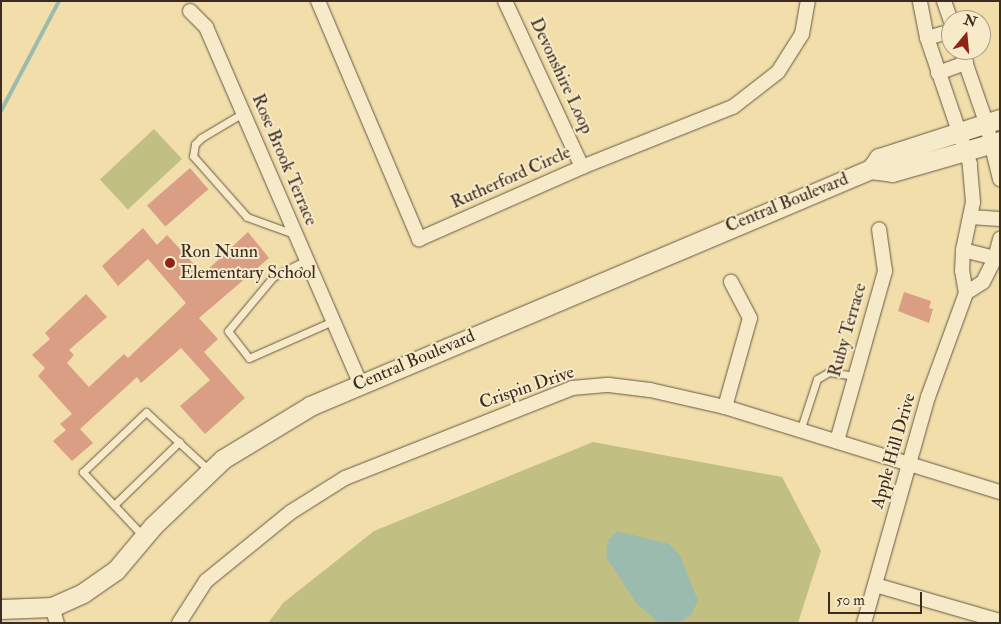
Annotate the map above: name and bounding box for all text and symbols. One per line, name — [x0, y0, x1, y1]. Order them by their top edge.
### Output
north arrow — [941, 10, 991, 60]
text: N — [962, 11, 979, 31]
street label: Devonshire Loop — [525, 15, 597, 137]
street label: Rose Brook Terrace — [246, 91, 322, 229]
street label: Rutherford Circle — [448, 142, 574, 214]
street label: Central Boulevard — [722, 169, 852, 237]
place label: Ron Nunn Elementary School — [180, 242, 316, 284]
marker: Ron Nunn Elementary School — [164, 257, 176, 269]
street label: Ruby Terrace — [824, 281, 872, 379]
street label: Central Boulevard — [350, 326, 478, 396]
street label: Crispin Drive — [477, 362, 577, 414]
street label: Apple Hill Drive — [867, 391, 921, 511]
scale bar — [831, 582, 925, 614]
text: 50 m — [836, 591, 865, 610]

